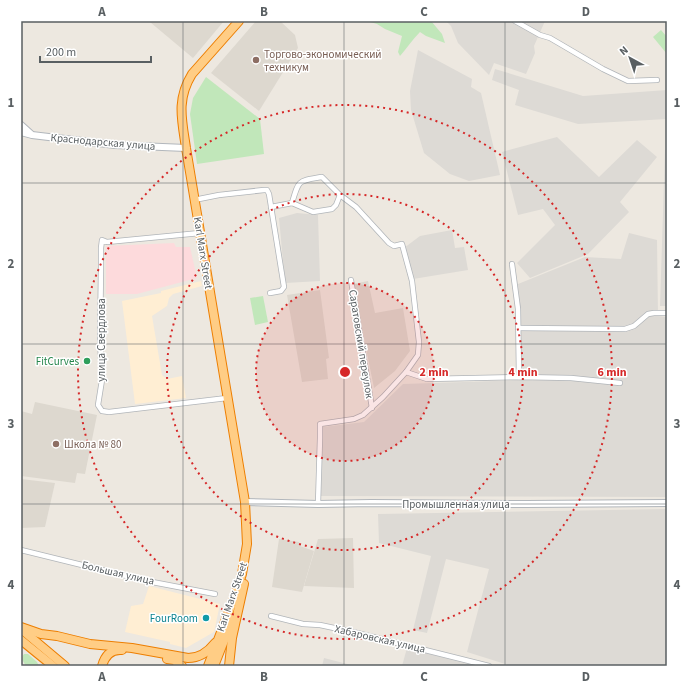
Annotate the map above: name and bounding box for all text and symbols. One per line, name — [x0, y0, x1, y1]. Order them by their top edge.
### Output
text: A — [97, 3, 106, 21]
text: B — [260, 3, 268, 21]
text: C — [420, 3, 428, 21]
text: D — [582, 3, 590, 21]
scale bar — [40, 38, 151, 64]
north arrow — [610, 38, 650, 78]
text: N — [616, 43, 632, 59]
text: 200 m — [46, 44, 76, 61]
place label: Торгово-экономический техникум — [264, 47, 382, 75]
marker: Торгово-экономический техникум — [251, 55, 261, 65]
text: 1 — [8, 94, 15, 112]
text: 1 — [674, 94, 681, 112]
street label: Краснодарская улица — [50, 130, 156, 154]
street label: Karl Marx Street — [190, 216, 216, 290]
text: 2 — [8, 255, 15, 273]
text: 2 — [674, 255, 681, 273]
street label: Саратовский переулок — [345, 288, 377, 400]
street label: улица Свердлова — [94, 298, 109, 382]
place label: FitCurves — [36, 354, 79, 369]
marker: FitCurves — [82, 356, 92, 366]
text: 2 min — [419, 364, 449, 381]
text: 4 min — [508, 364, 538, 381]
text: 6 min — [597, 364, 627, 381]
centre of rings — [338, 365, 352, 379]
text: 3 — [8, 415, 15, 433]
text: 3 — [674, 415, 681, 433]
place label: Школа № 80 — [64, 437, 121, 452]
marker: Школа № 80 — [51, 439, 61, 449]
street label: Промышленная улица — [402, 497, 510, 512]
street label: Большая улица — [80, 557, 156, 589]
street label: Karl Marx Street — [213, 560, 251, 634]
text: 4 — [8, 576, 15, 594]
text: 4 — [674, 576, 681, 594]
place label: FourRoom — [150, 611, 198, 626]
marker: FourRoom — [201, 613, 211, 623]
street label: Хабаровская улица — [333, 621, 427, 657]
text: A — [97, 668, 106, 686]
text: B — [260, 668, 268, 686]
text: C — [420, 668, 428, 686]
text: D — [582, 668, 590, 686]

